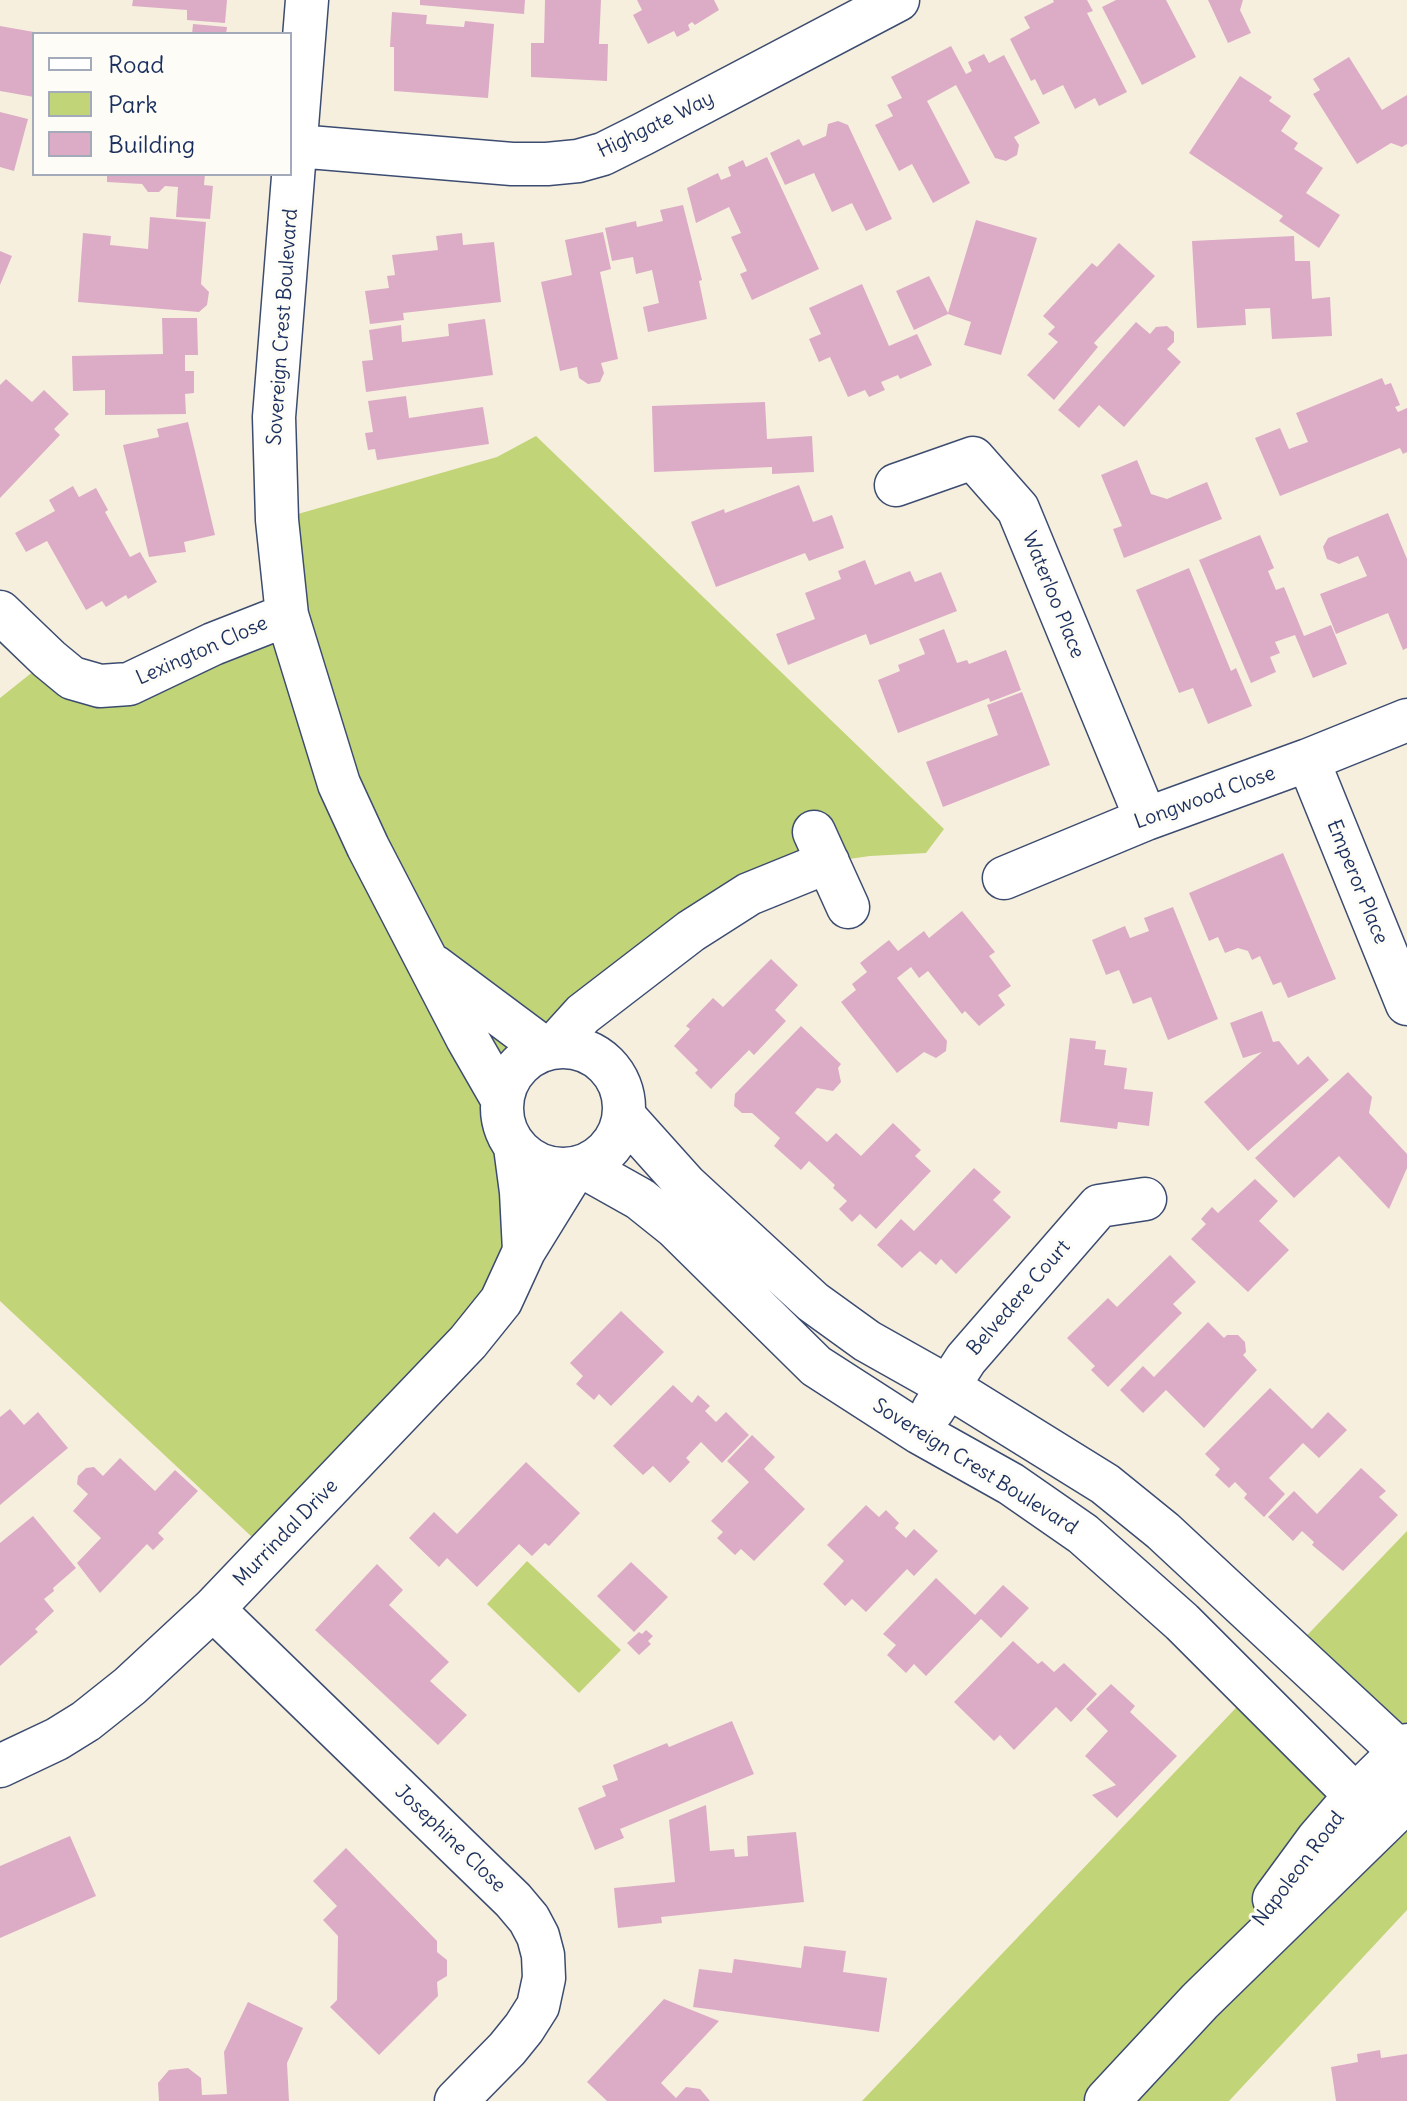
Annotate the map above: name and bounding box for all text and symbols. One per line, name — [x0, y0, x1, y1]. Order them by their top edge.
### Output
legend — [32, 32, 292, 176]
text: Road — [108, 49, 164, 79]
street label: Highgate Way — [594, 87, 718, 163]
text: Park — [108, 89, 158, 119]
text: Building — [108, 129, 195, 159]
street label: Sovereign Crest Boulevard — [263, 208, 303, 446]
street label: Waterloo Place — [1017, 528, 1089, 662]
street label: Lexington Close — [133, 611, 271, 691]
street label: Longwood Close — [1131, 761, 1279, 835]
street label: Emperor Place — [1321, 816, 1393, 948]
street label: Belvedere Court — [962, 1235, 1076, 1361]
street label: Sovereign Crest Boulevard — [868, 1394, 1082, 1540]
street label: Murrindal Drive — [229, 1474, 343, 1592]
street label: Josephine Close — [390, 1780, 510, 1898]
street label: Napoleon Road — [1248, 1807, 1350, 1931]

